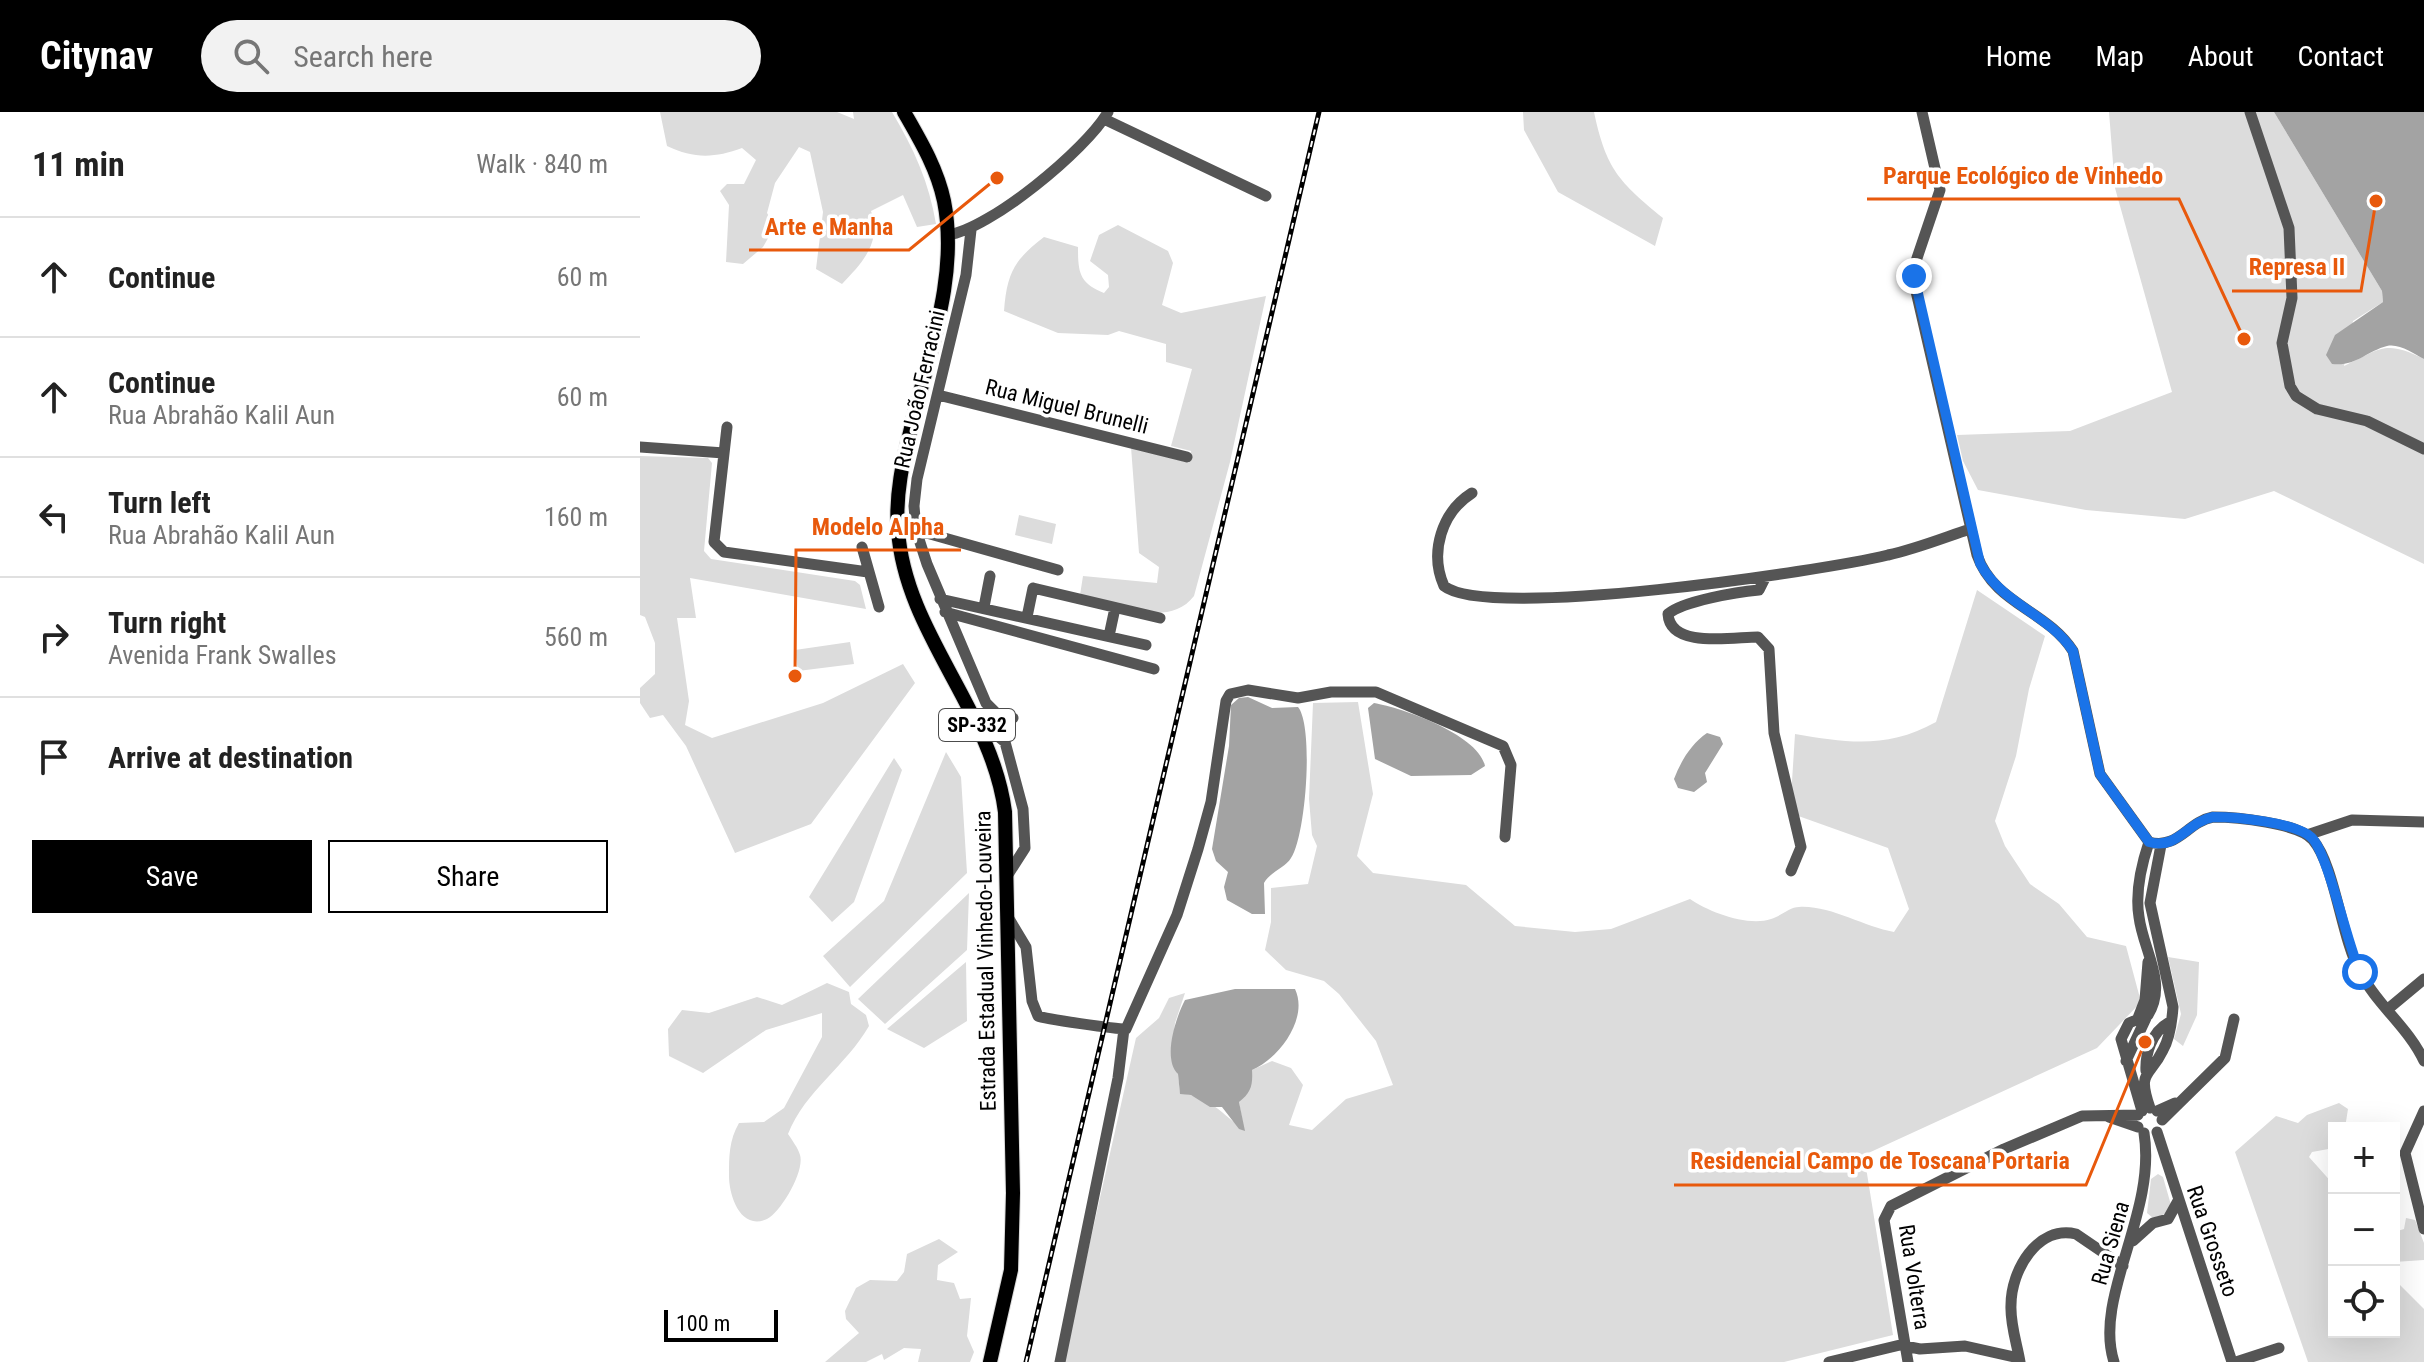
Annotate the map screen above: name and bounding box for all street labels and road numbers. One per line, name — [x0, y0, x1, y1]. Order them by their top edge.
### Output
street label: Rua João Ferracini — [889, 308, 950, 471]
street label: Rua Miguel Brunelli — [983, 374, 1151, 439]
road number: SP-332 — [939, 709, 1015, 741]
street label: Estrada Estadual Vinhedo-Louveira — [970, 810, 1001, 1112]
street label: Rua Grosseto — [2182, 1182, 2243, 1300]
street label: Rua Siena — [2087, 1198, 2134, 1288]
street label: Rua Volterra — [1894, 1223, 1935, 1331]

